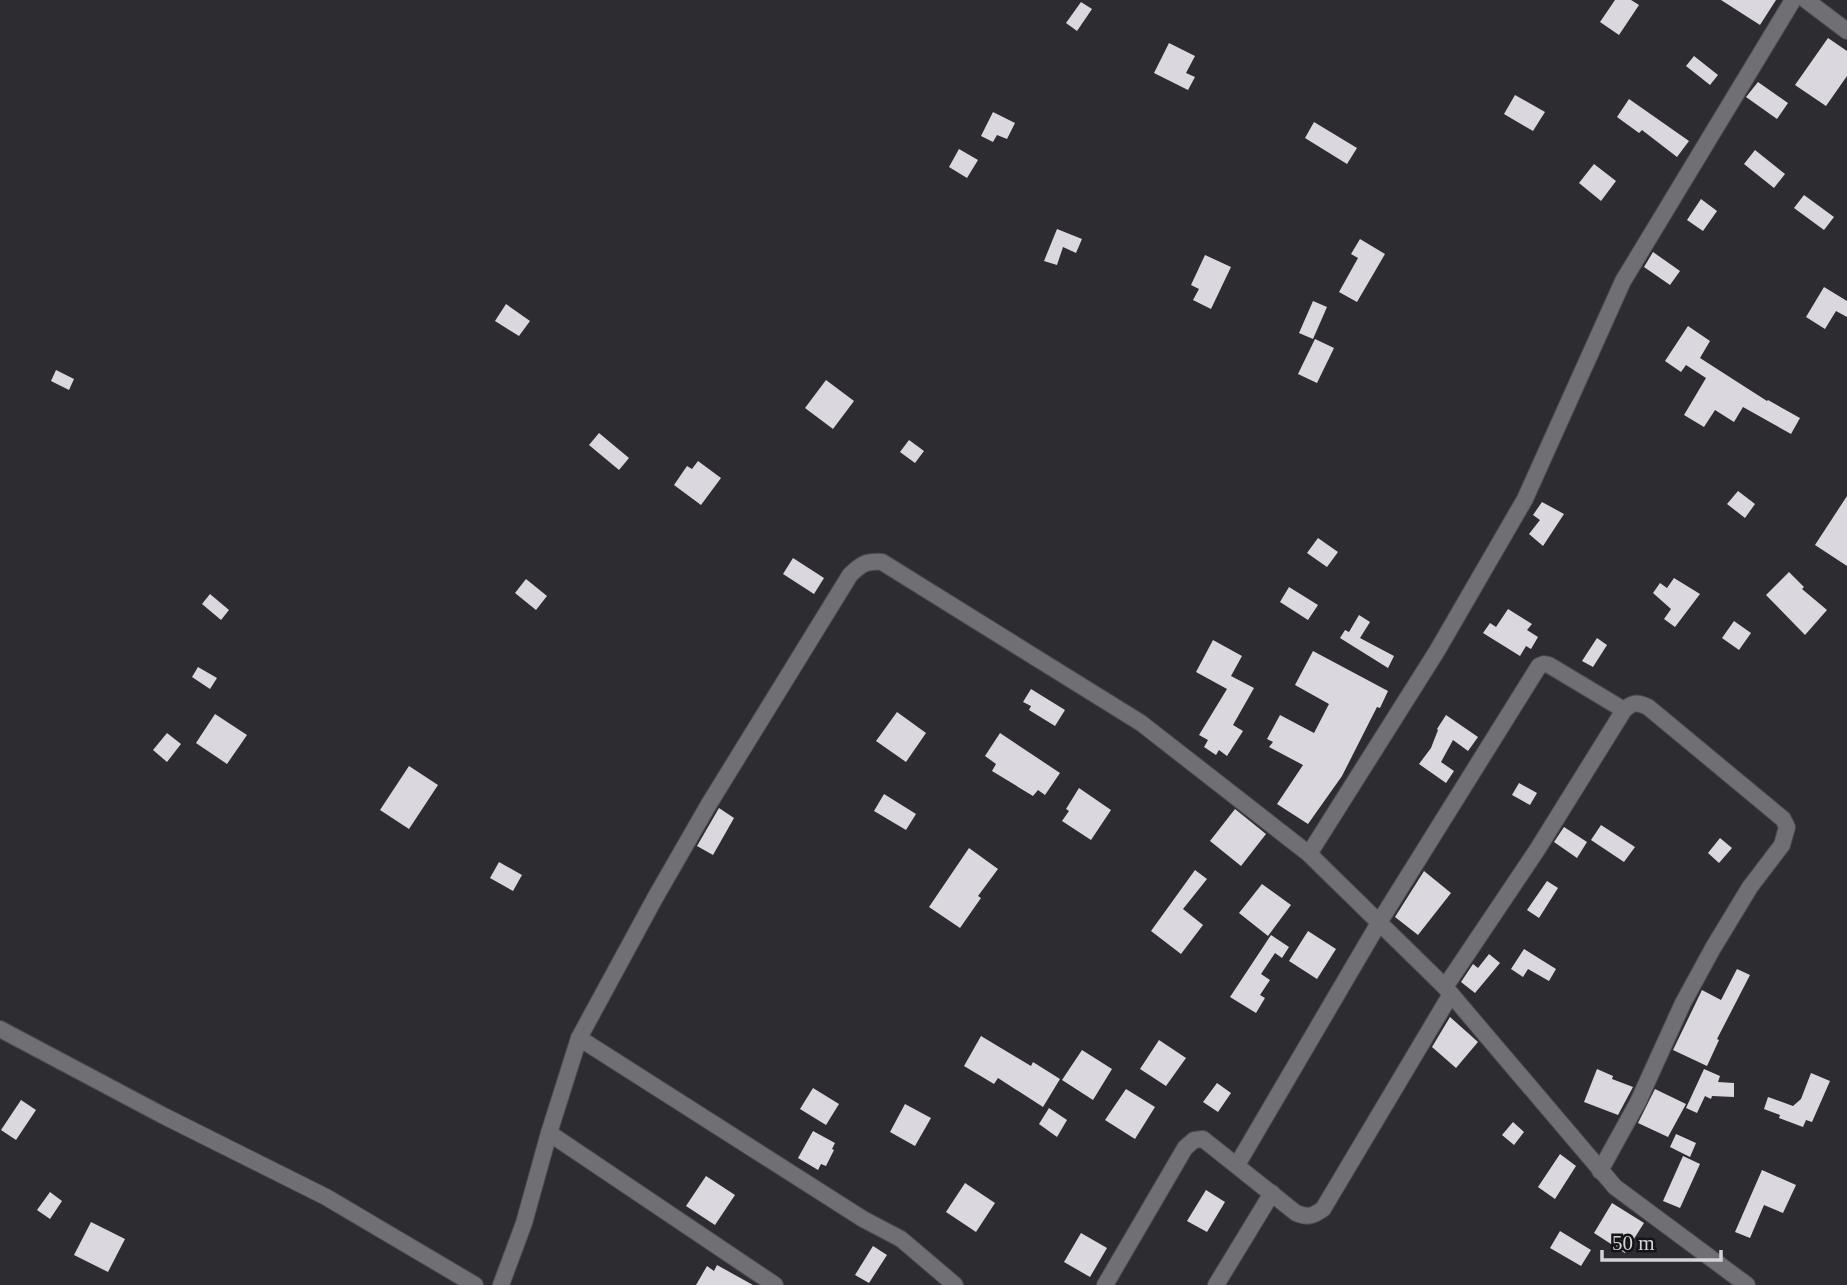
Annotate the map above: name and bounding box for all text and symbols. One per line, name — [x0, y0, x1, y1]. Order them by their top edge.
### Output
scale bar — [1602, 1218, 1721, 1262]
text: 50 m — [1612, 1231, 1655, 1255]

